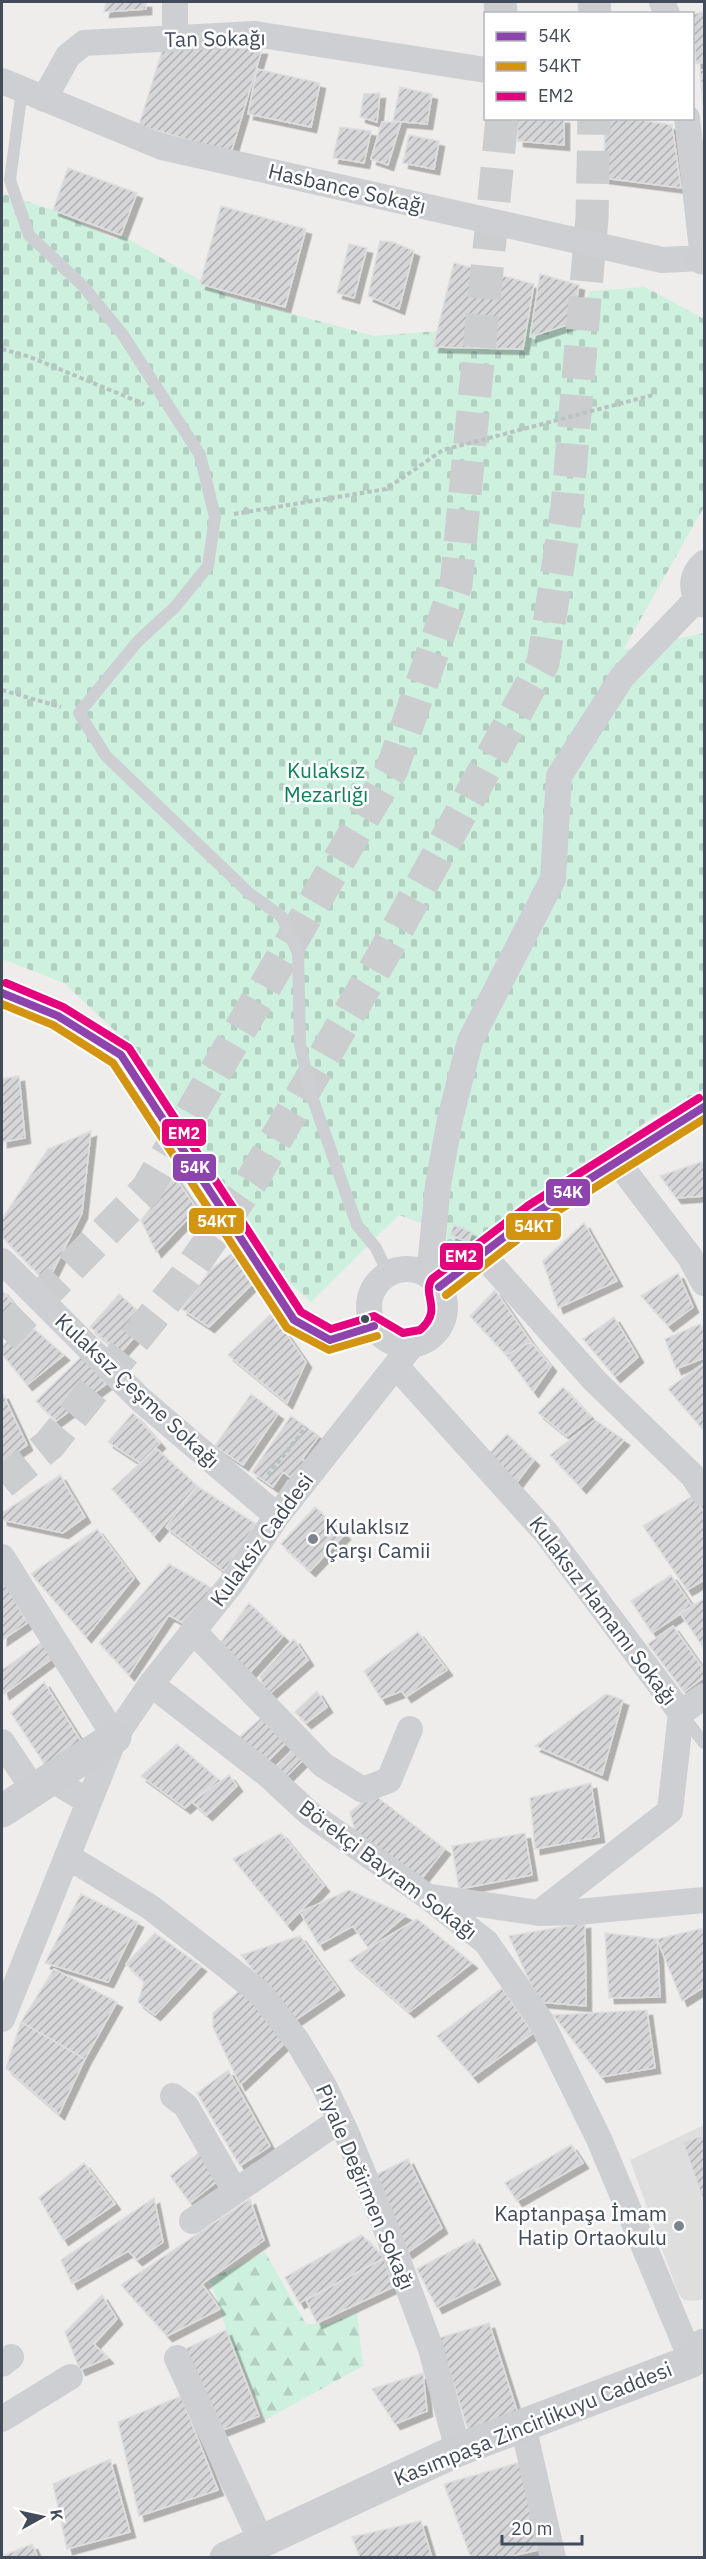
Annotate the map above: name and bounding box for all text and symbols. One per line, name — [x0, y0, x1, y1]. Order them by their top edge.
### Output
legend — [484, 12, 694, 120]
street label: Tan Sokağı — [164, 23, 266, 53]
text: 54K — [538, 24, 572, 47]
text: 54KT — [538, 54, 581, 77]
text: EM2 — [538, 84, 574, 107]
street label: Hasbance Sokağı — [266, 156, 429, 220]
park label: Kulaksız Mezarlığı — [284, 756, 368, 808]
line badge: EM2 — [161, 1118, 207, 1147]
text: EM2 — [168, 1123, 200, 1143]
line badge: 54K — [172, 1153, 217, 1182]
text: 54K — [180, 1157, 210, 1177]
line badge: 54K — [545, 1178, 591, 1207]
text: 54K — [553, 1182, 583, 1202]
line badge: 54KT — [188, 1207, 245, 1235]
text: 54KT — [197, 1211, 237, 1231]
line badge: 54KT — [505, 1212, 562, 1241]
text: 54KT — [514, 1216, 554, 1236]
line badge: EM2 — [439, 1242, 484, 1271]
text: EM2 — [445, 1246, 477, 1266]
street label: Kulaksız Çeşme Sokağı — [49, 1307, 226, 1474]
unlabelled marker — [359, 1313, 371, 1325]
street label: Kulaksiz Caddesi — [203, 1467, 319, 1612]
street label: Kulaksız Hamamı Sokağı — [524, 1510, 684, 1711]
place label: Kulaklsız Çarşı Camii — [325, 1512, 430, 1564]
marker: Kulaklsız Çarşı Camii — [306, 1532, 320, 1546]
street label: Börekçi Bayram Sokağı — [294, 1793, 483, 1945]
street label: Piyale Değirmen Sokağı — [310, 2080, 422, 2294]
place label: Kaptanpaşa İmam Hatip Ortaokulu — [494, 2199, 667, 2251]
marker: Kaptanpaşa İmam Hatip Ortaokulu — [672, 2219, 686, 2233]
street label: Kasımpaşa Zincirlikuyu Caddesi — [389, 2354, 676, 2492]
north arrow — [12, 2487, 72, 2547]
text: K — [46, 2508, 68, 2522]
scale bar — [502, 2508, 582, 2546]
text: 20 m — [511, 2517, 553, 2540]

